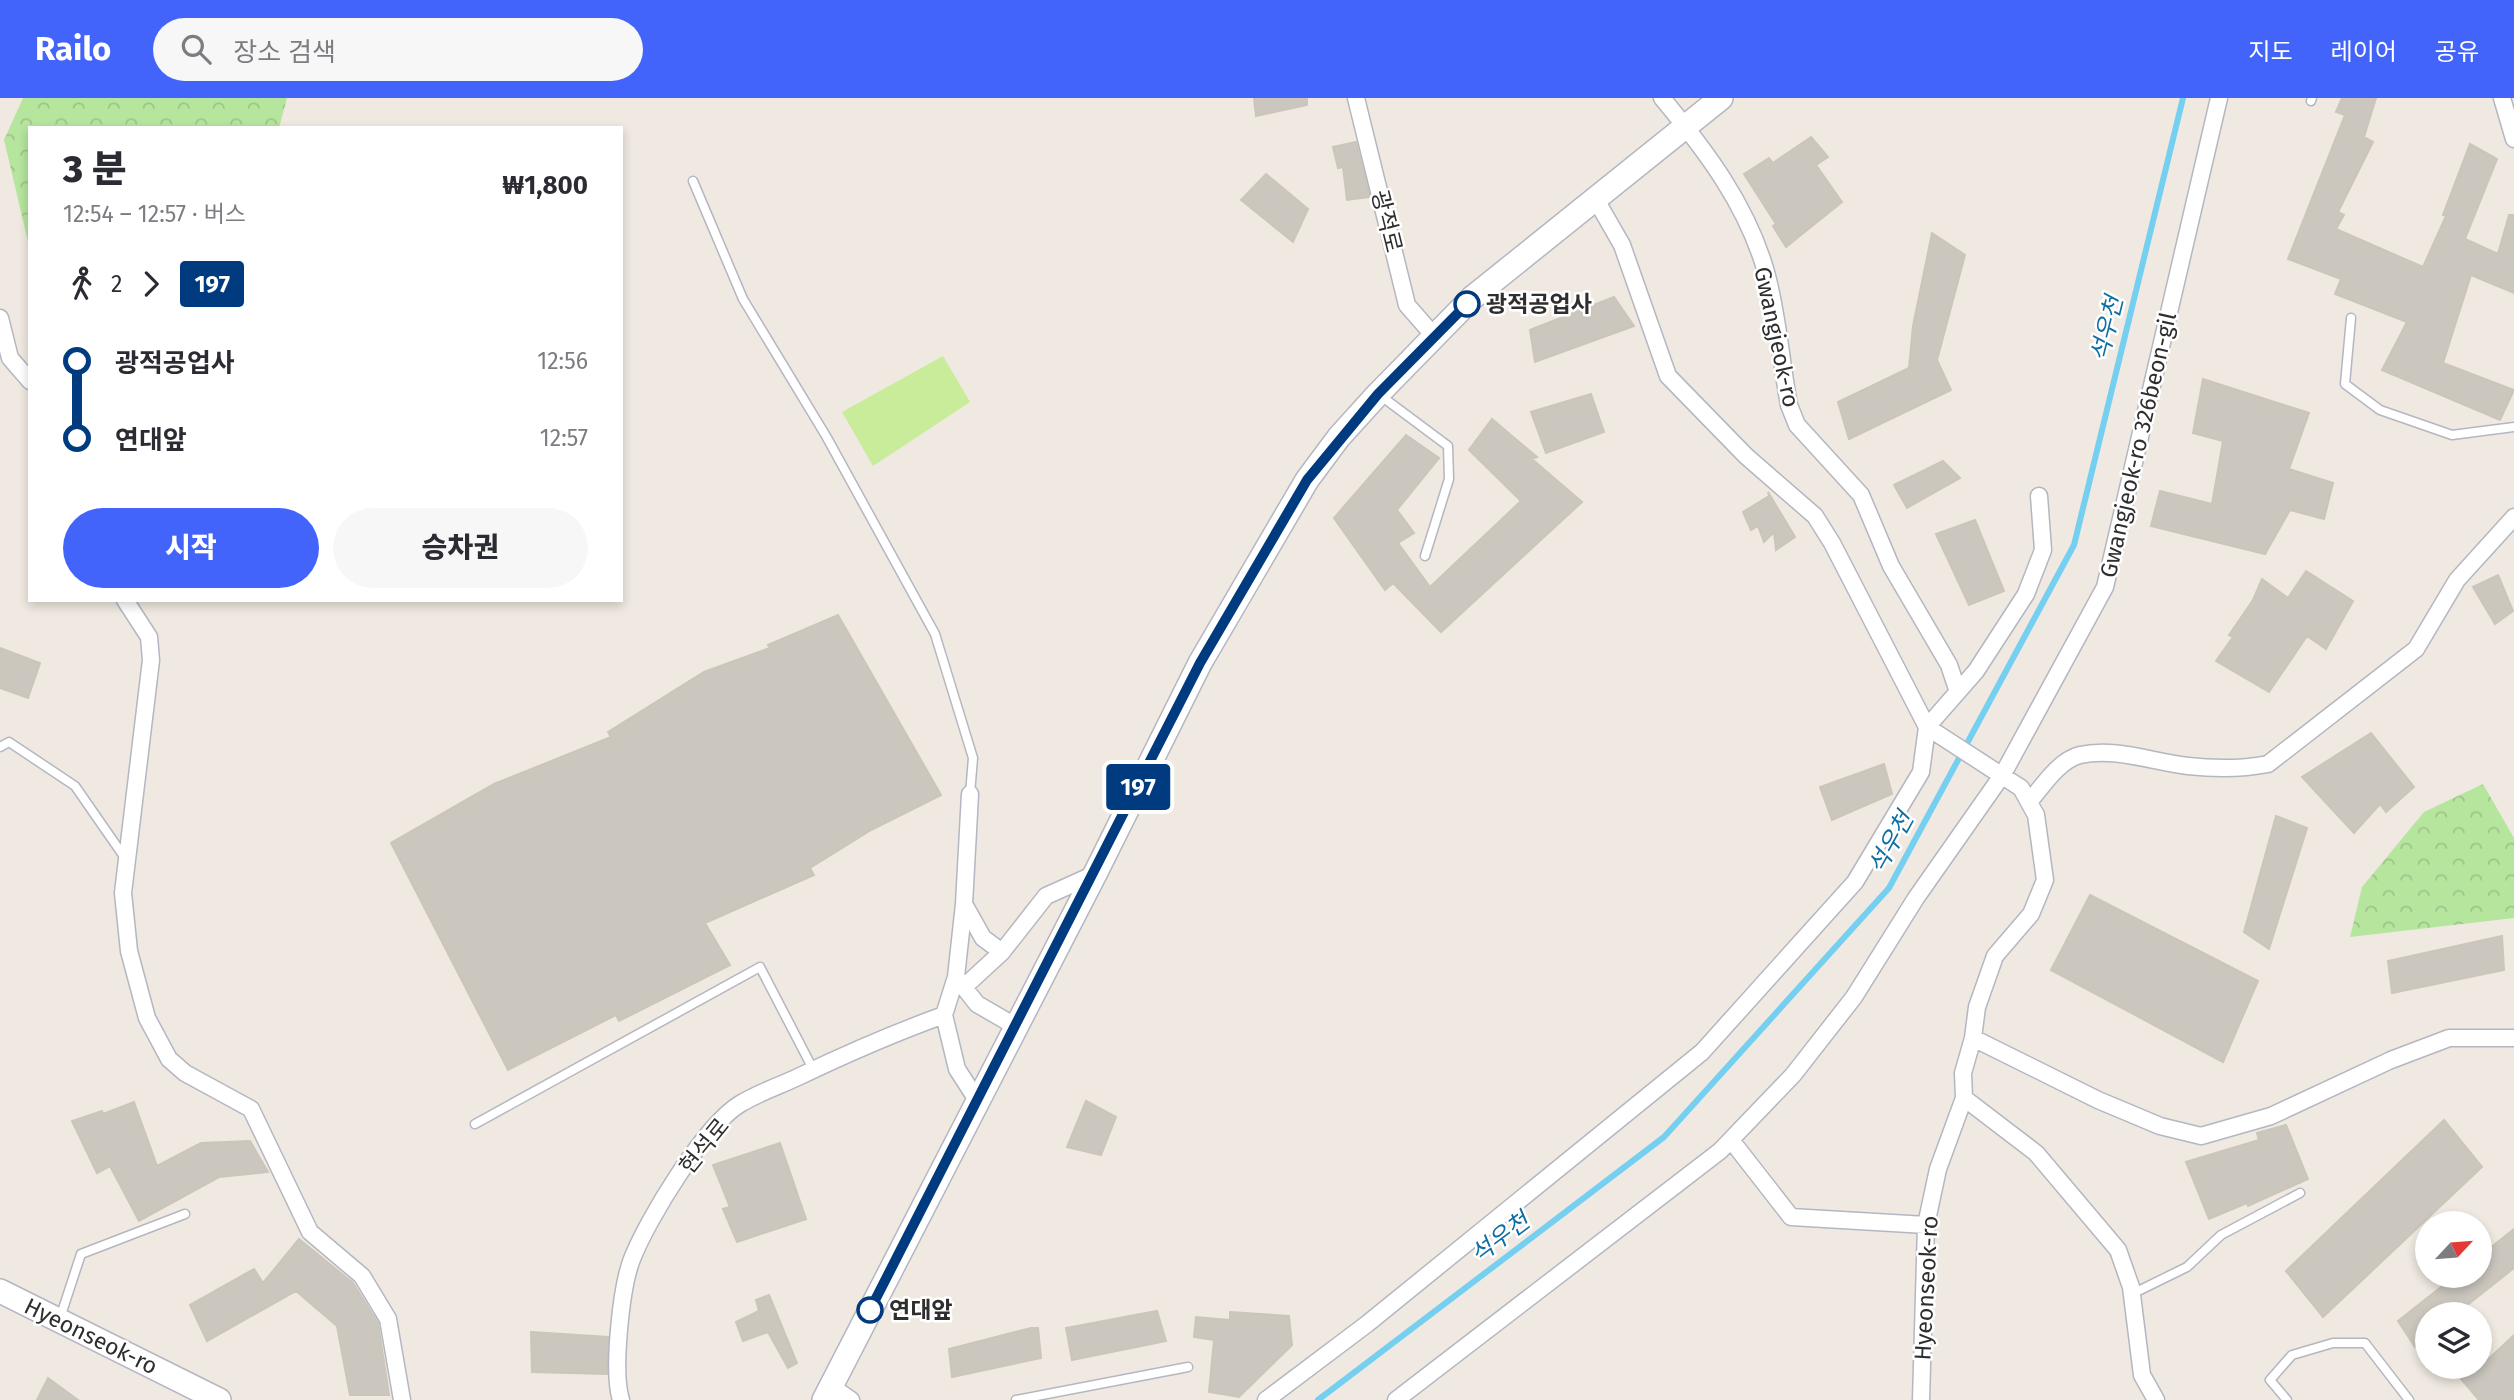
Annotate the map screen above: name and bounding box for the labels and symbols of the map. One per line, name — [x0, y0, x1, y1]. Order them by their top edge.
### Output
street label: 광적로 — [1366, 187, 1408, 255]
street label: Gwangjeok-ro — [1748, 264, 1806, 410]
place label: 광적공업사 — [1486, 290, 1592, 318]
marker: 광적공업사 — [1454, 291, 1480, 317]
water label: 석우천 — [2085, 291, 2129, 365]
street label: Gwangjeok-ro 326beon-gil — [2094, 309, 2182, 580]
line badge: 197 — [1098, 764, 1178, 810]
water label: 석우천 — [1863, 805, 1921, 879]
street label: 현석로 — [673, 1113, 735, 1179]
water label: 석우천 — [1465, 1205, 1537, 1269]
north arrow — [2415, 1211, 2492, 1288]
street label: Hyeonseok-ro — [1908, 1215, 1944, 1361]
street label: Hyeonseok-ro — [20, 1292, 162, 1380]
place label: 연대앞 — [889, 1296, 952, 1324]
marker: 연대앞 — [857, 1297, 883, 1323]

